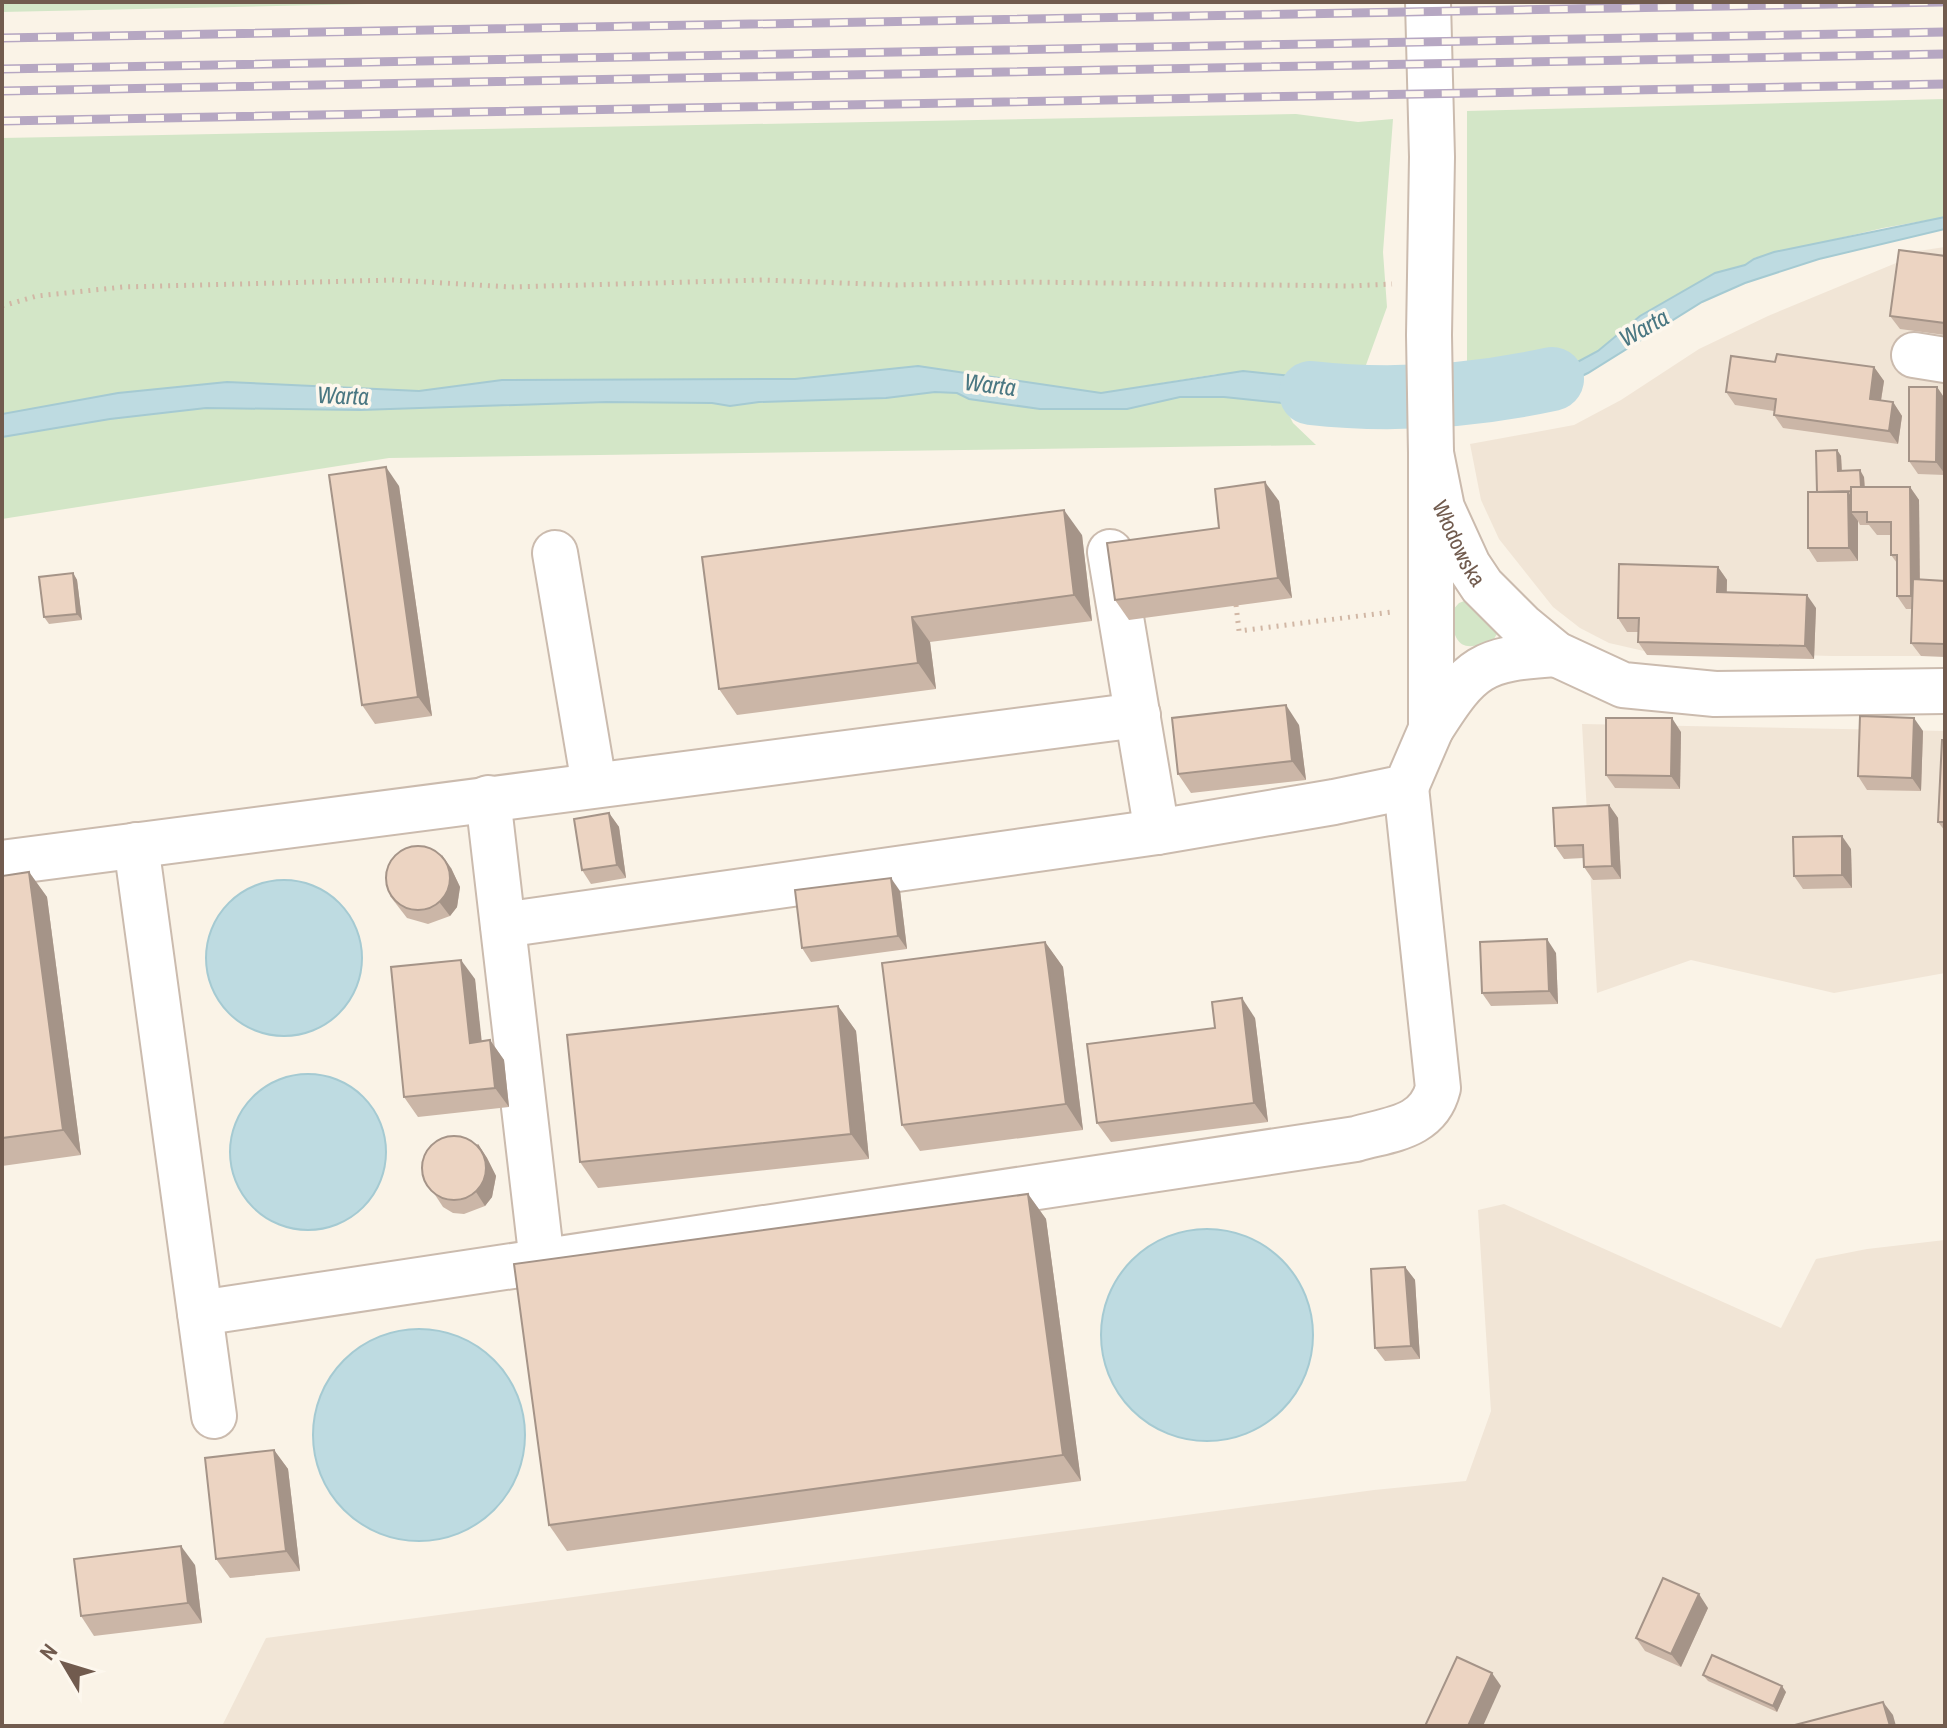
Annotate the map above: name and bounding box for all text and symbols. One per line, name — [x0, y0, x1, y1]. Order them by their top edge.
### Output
water label: Warta — [1613, 300, 1674, 354]
water label: Warta — [962, 365, 1018, 403]
water label: Warta — [316, 378, 370, 412]
street label: Włodowska — [1425, 495, 1493, 592]
north arrow — [24, 1624, 104, 1704]
text: N — [32, 1637, 64, 1666]

